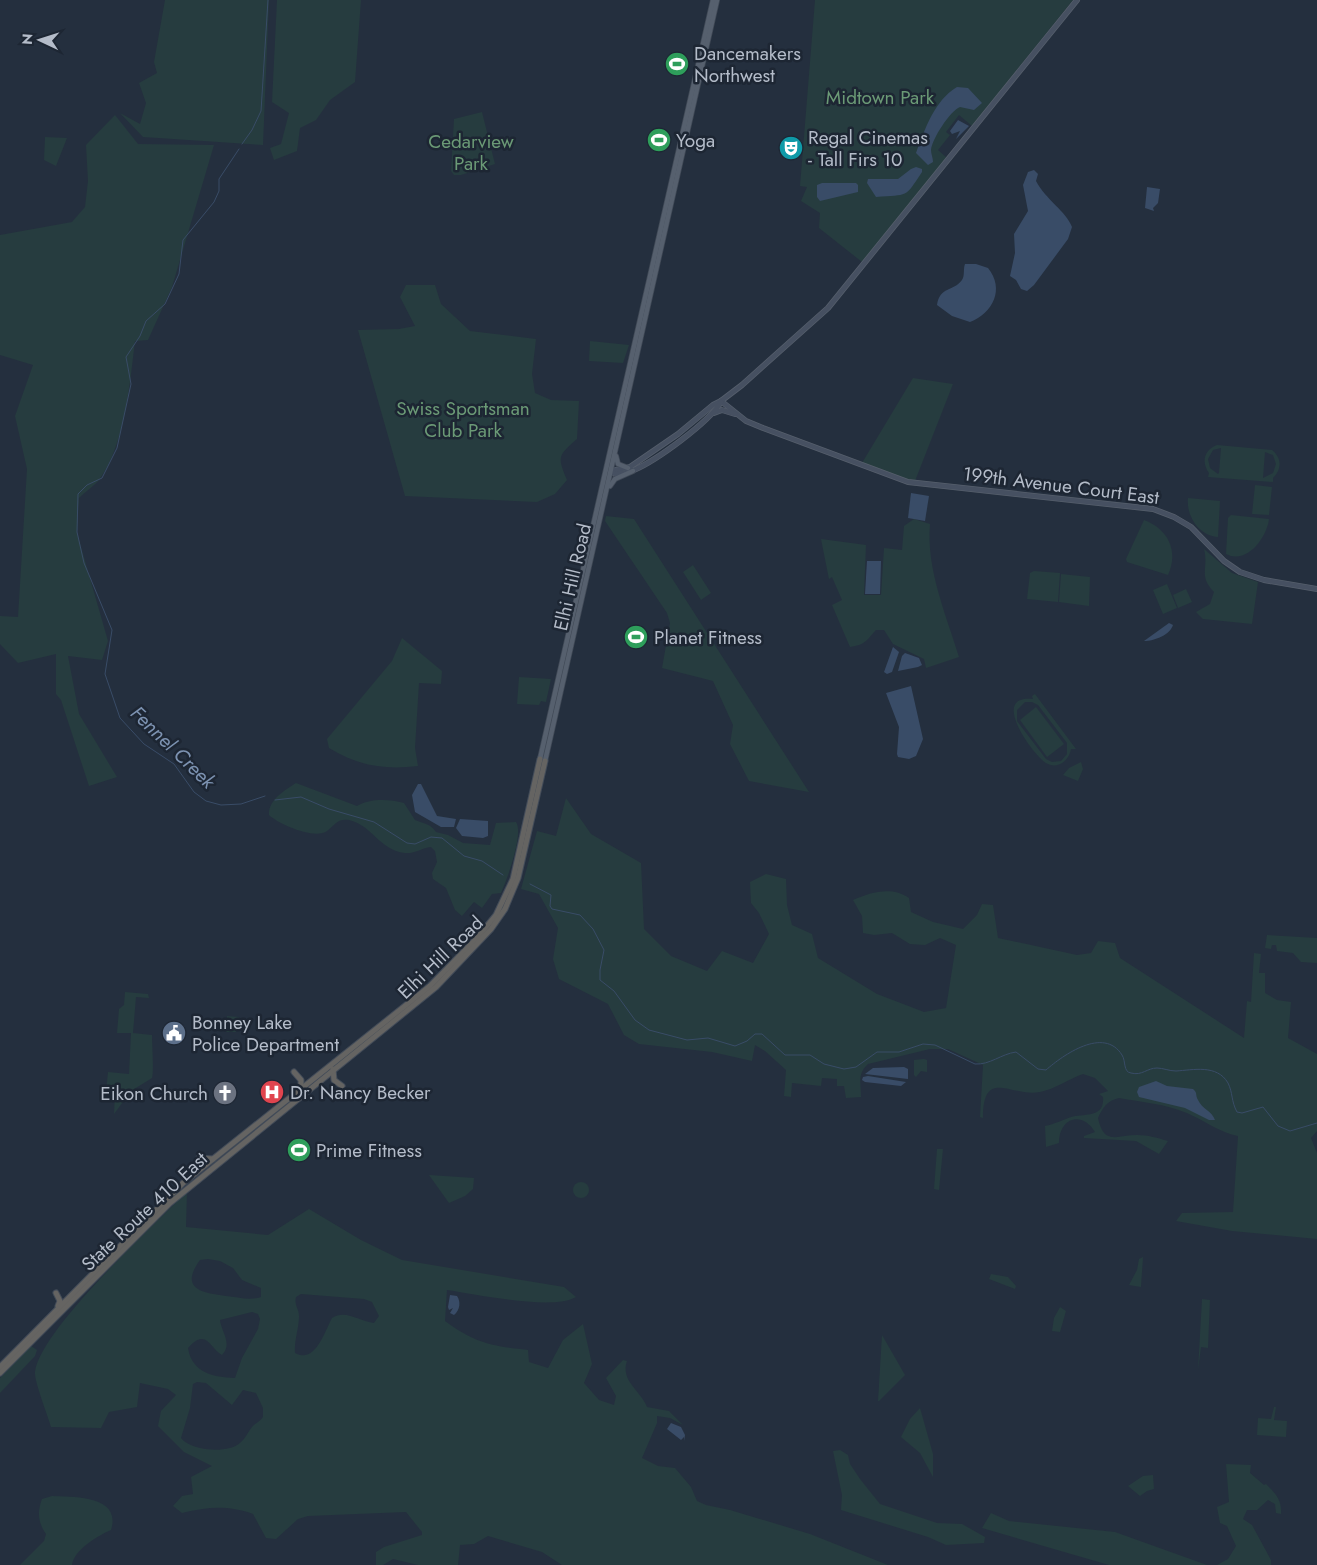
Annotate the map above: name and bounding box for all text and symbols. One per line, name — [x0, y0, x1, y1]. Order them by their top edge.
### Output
north arrow — [15, 15, 65, 65]
text: N — [17, 33, 37, 45]
place label: Dancemakers Northwest — [694, 40, 801, 89]
sports icon: Dancemakers Northwest — [664, 51, 690, 77]
park label: Midtown Park — [826, 84, 935, 111]
place label: Regal Cinemas - Tall Firs 10 — [808, 124, 928, 173]
sports icon: Yoga — [646, 127, 672, 153]
place label: Yoga — [676, 127, 715, 154]
park label: Cedarview Park — [428, 128, 514, 177]
theatre icon: Regal Cinemas - Tall Firs 10 — [778, 135, 804, 161]
park label: Swiss Sportsman Club Park — [396, 395, 530, 444]
street label: 199th Avenue Court East — [961, 460, 1161, 511]
street label: Elhi Hill Road — [547, 521, 598, 633]
sports icon: Planet Fitness — [623, 624, 649, 650]
place label: Planet Fitness — [654, 624, 762, 651]
water label: Fennel Creek — [124, 699, 223, 796]
street label: Elhi Hill Road — [392, 910, 489, 1005]
place label: Bonney Lake Police Department — [192, 1009, 339, 1058]
public building icon: Bonney Lake Police Department — [161, 1020, 187, 1046]
hospital icon: Dr. Nancy Becker — [259, 1079, 285, 1105]
place label: Dr. Nancy Becker — [290, 1079, 431, 1106]
place label: Eikon Church — [100, 1080, 208, 1107]
church icon: Eikon Church — [212, 1080, 238, 1106]
sports icon: Prime Fitness — [286, 1137, 312, 1163]
place label: Prime Fitness — [316, 1137, 422, 1164]
street label: State Route 410 East — [75, 1145, 214, 1277]

